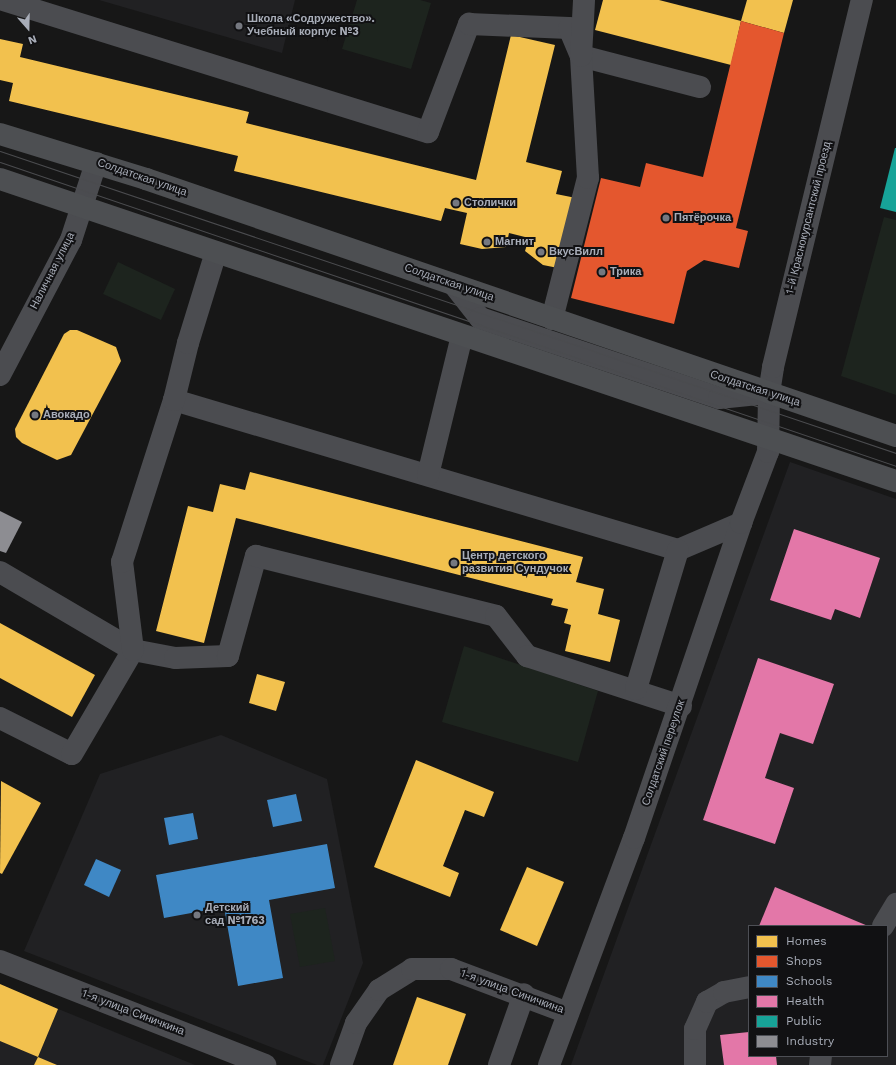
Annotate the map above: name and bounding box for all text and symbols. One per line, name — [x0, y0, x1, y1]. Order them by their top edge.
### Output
north arrow — [8, 8, 48, 48]
place label: Школа «Содружество». Учебный корпус №3 — [247, 13, 375, 39]
marker: Школа «Содружество». Учебный корпус №3 — [234, 21, 244, 31]
text: N — [26, 32, 38, 47]
street label: 1-й Краснокурсантский проезд — [784, 140, 834, 296]
street label: Солдатская улица — [95, 156, 189, 200]
place label: Столички — [464, 196, 516, 210]
marker: Столички — [451, 198, 461, 208]
place label: Пятёрочка — [674, 211, 731, 225]
marker: Пятёрочка — [661, 213, 671, 223]
street label: Наличная улица — [28, 230, 78, 312]
place label: Магнит — [495, 235, 534, 249]
marker: Магнит — [482, 237, 492, 247]
place label: ВкусВилл — [549, 245, 603, 259]
marker: ВкусВилл — [536, 247, 546, 257]
street label: Солдатская улица — [402, 261, 496, 305]
place label: Трика — [610, 265, 641, 279]
marker: Трика — [597, 267, 607, 277]
street label: Солдатская улица — [708, 368, 802, 410]
place label: Авокадо — [43, 408, 90, 422]
marker: Авокадо — [30, 410, 40, 420]
place label: Центр детского развития Сундучок — [462, 550, 568, 576]
marker: Центр детского развития Сундучок — [449, 558, 459, 568]
street label: Солдатский переулок — [640, 699, 688, 807]
place label: Детский сад №1763 — [205, 902, 265, 928]
marker: Детский сад №1763 — [192, 910, 202, 920]
legend — [748, 925, 888, 1057]
text: Homes — [786, 934, 827, 948]
text: Shops — [786, 954, 822, 968]
street label: 1-я улица Синичкина — [459, 967, 565, 1017]
text: Schools — [786, 974, 832, 988]
street label: 1-я улица Синичкина — [80, 987, 186, 1039]
text: Health — [786, 994, 824, 1008]
text: Public — [786, 1014, 822, 1028]
text: Industry — [786, 1034, 834, 1048]

